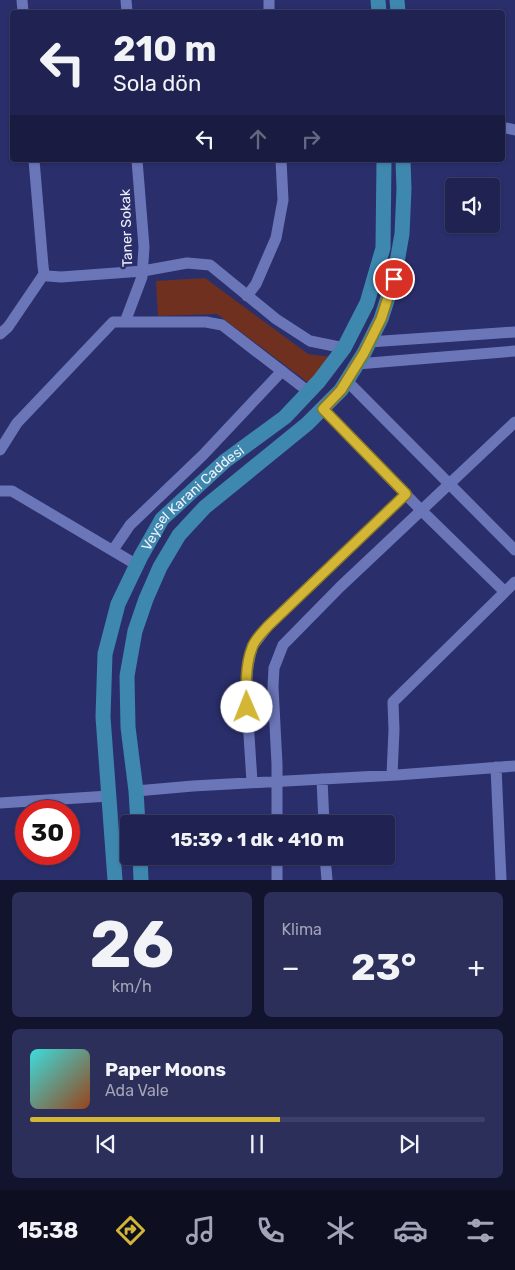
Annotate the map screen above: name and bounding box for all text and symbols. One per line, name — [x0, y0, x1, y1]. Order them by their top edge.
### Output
text: 210 m — [113, 28, 216, 70]
icon: left — [30, 30, 95, 95]
text: Sola dön — [113, 70, 201, 97]
icon: left — [191, 125, 219, 153]
icon: ahead — [244, 125, 272, 153]
icon: right — [297, 125, 325, 153]
map controls — [445, 178, 500, 233]
button: sound — [445, 178, 500, 233]
street label: Taner Sokak — [117, 188, 136, 267]
pin — [373, 258, 415, 300]
icon: arrive — [380, 265, 408, 293]
street label: Veysel Karani Caddesi — [138, 442, 248, 554]
position arrow — [220, 680, 272, 732]
speed limit sign: 30 — [15, 800, 80, 865]
text: 15:39 · 1 dk · 410 m — [171, 828, 344, 851]
text: 26 — [89, 906, 174, 983]
text: Klima — [282, 920, 322, 939]
text: 23° — [351, 944, 416, 990]
text: − — [282, 951, 300, 984]
text: + — [468, 951, 485, 984]
text: km/h — [112, 977, 152, 996]
text: Paper Moons — [105, 1058, 226, 1081]
text: Ada Vale — [105, 1081, 169, 1100]
icon: previous — [92, 1130, 120, 1158]
icon: pause — [243, 1130, 271, 1158]
icon: next — [395, 1130, 423, 1158]
icon: directions — [113, 1213, 148, 1248]
icon: music — [183, 1213, 218, 1248]
icon: phone — [253, 1213, 288, 1248]
icon: climate — [323, 1213, 358, 1248]
icon: car — [393, 1213, 428, 1248]
icon: filters — [463, 1213, 498, 1248]
text: 15:38 — [17, 1217, 78, 1244]

